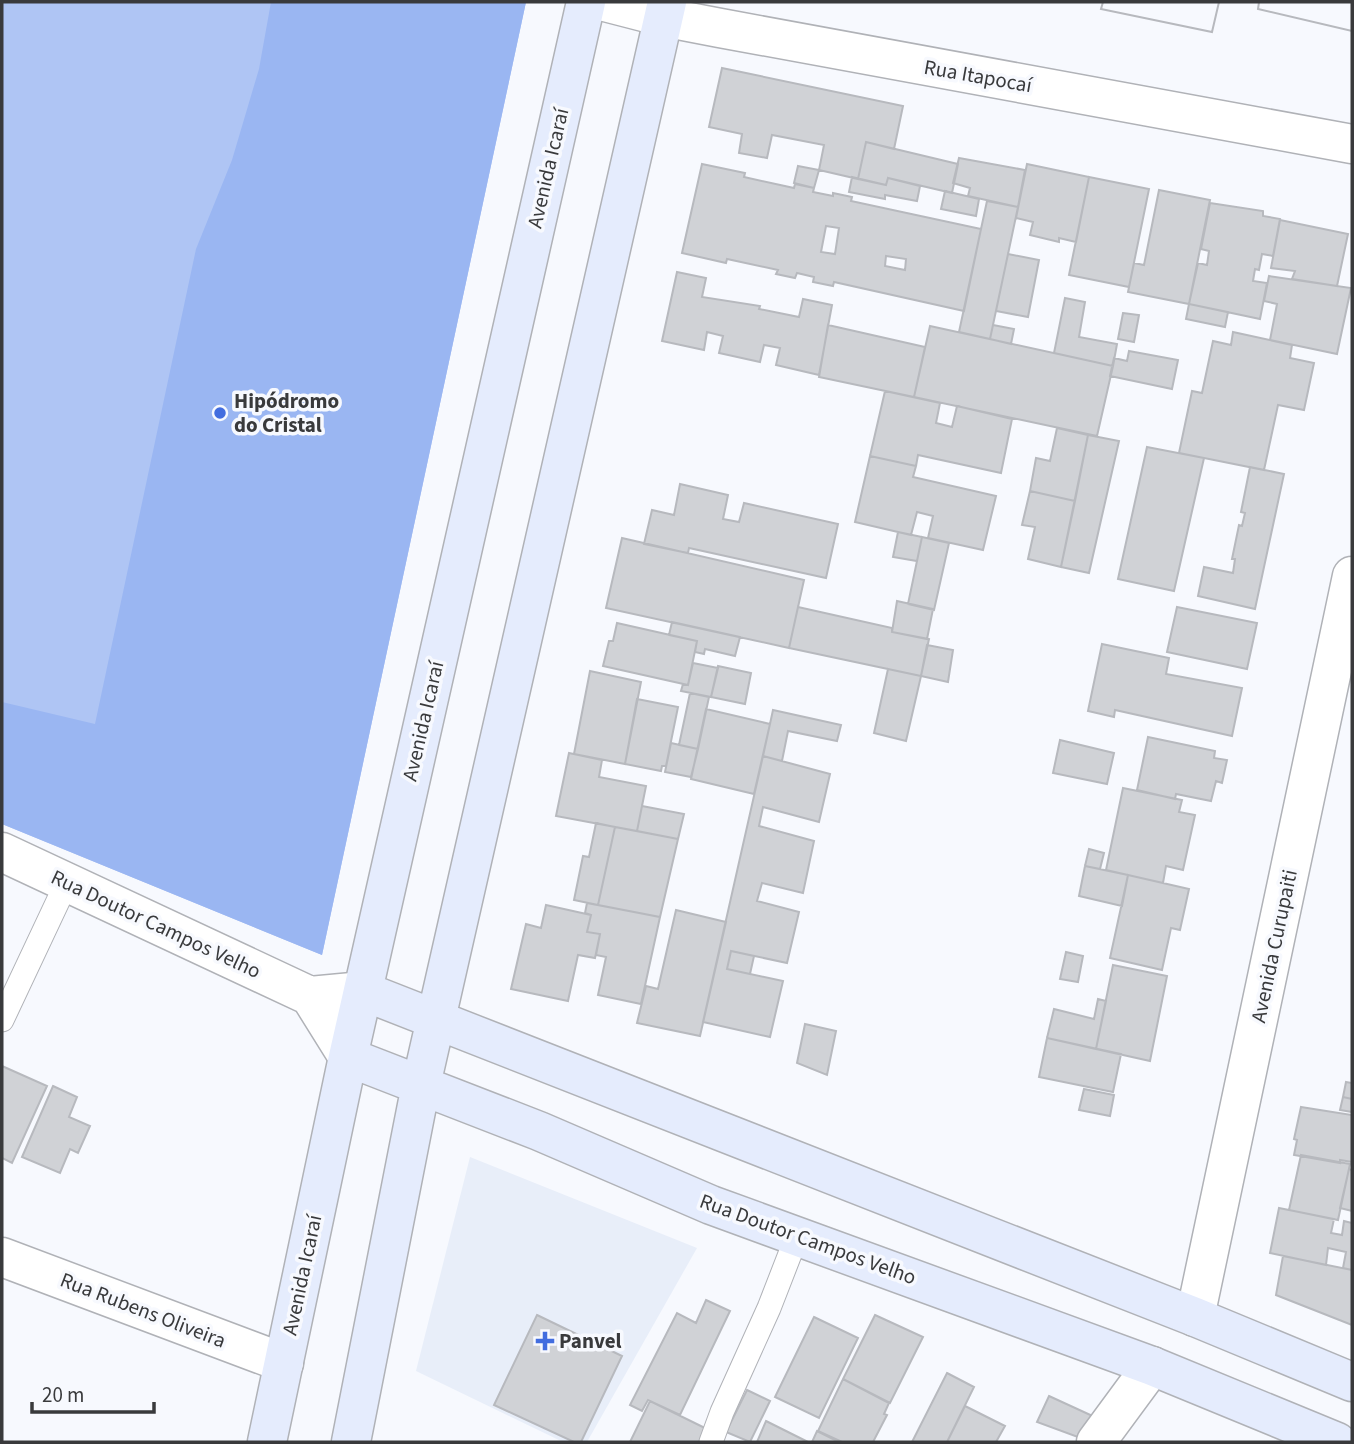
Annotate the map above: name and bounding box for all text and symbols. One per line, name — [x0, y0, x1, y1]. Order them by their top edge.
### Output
street label: Rua Itapocaí — [922, 52, 1035, 100]
street label: Avenida Icaraí — [520, 104, 577, 231]
place label: Hipódromo do Cristal — [234, 386, 339, 440]
marker: Hipódromo do Cristal — [212, 405, 228, 421]
street label: Avenida Icaraí — [395, 657, 452, 784]
street label: Rua Doutor Campos Velho — [46, 862, 266, 986]
street label: Avenida Curupaiti — [1243, 867, 1305, 1025]
street label: Rua Doutor Campos Velho — [695, 1186, 921, 1292]
street label: Avenida Icaraí — [275, 1211, 330, 1338]
street label: Rua Rubens Oliveira — [56, 1265, 230, 1355]
place label: Panvel — [559, 1326, 622, 1356]
marker: Panvel — [537, 1333, 553, 1349]
scale bar — [32, 1370, 154, 1414]
text: 20 m — [42, 1380, 84, 1410]

